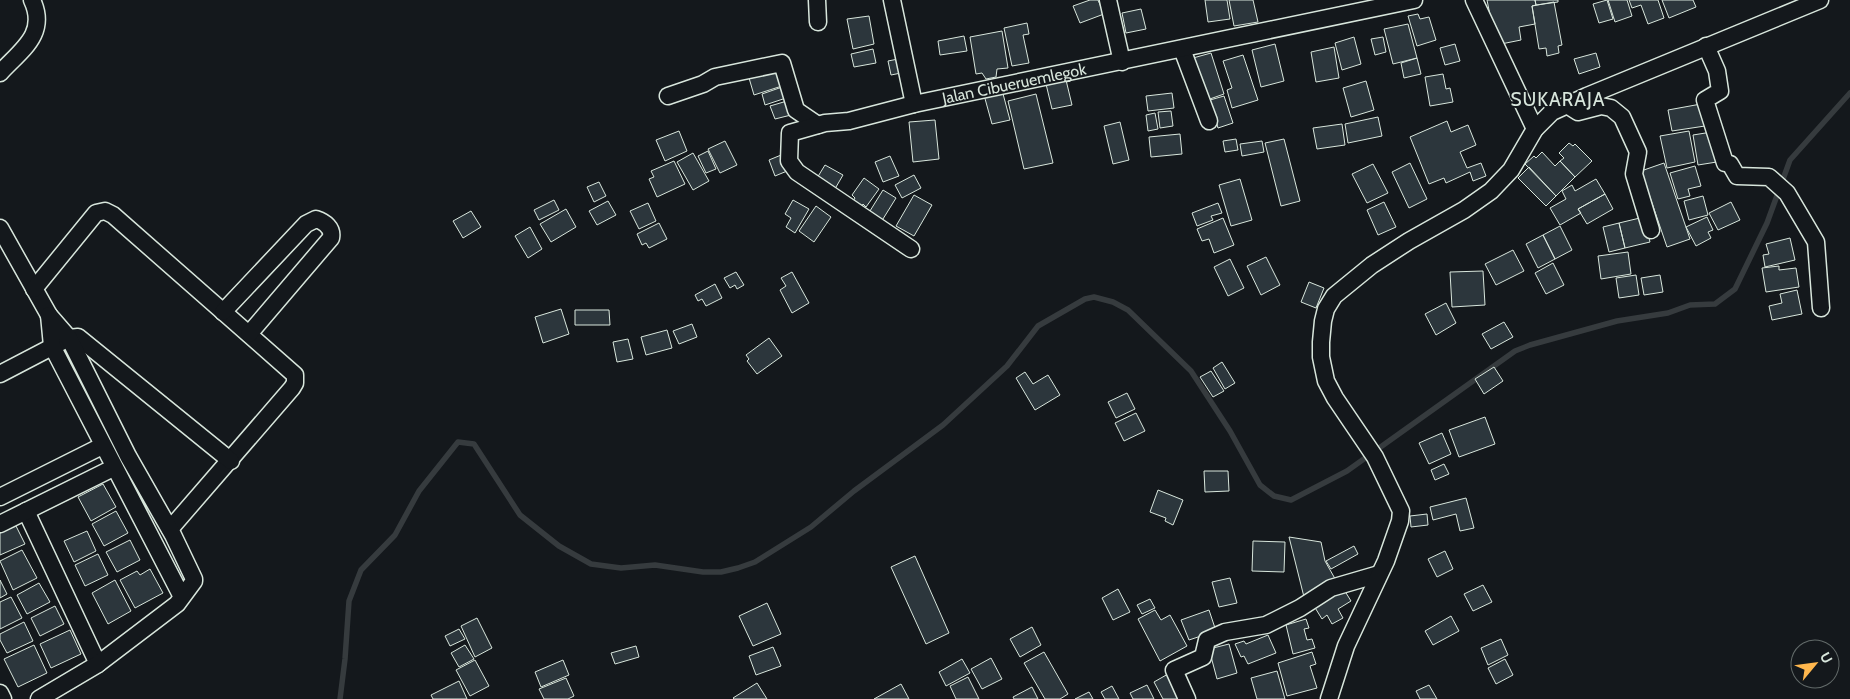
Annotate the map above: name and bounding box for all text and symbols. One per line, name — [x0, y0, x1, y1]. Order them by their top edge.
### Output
street label: Jalan Cibueruemlegok — [939, 59, 1088, 108]
district label: SUKARAJA — [1510, 88, 1606, 111]
north arrow — [1790, 639, 1840, 689]
text: U — [1816, 649, 1837, 666]

